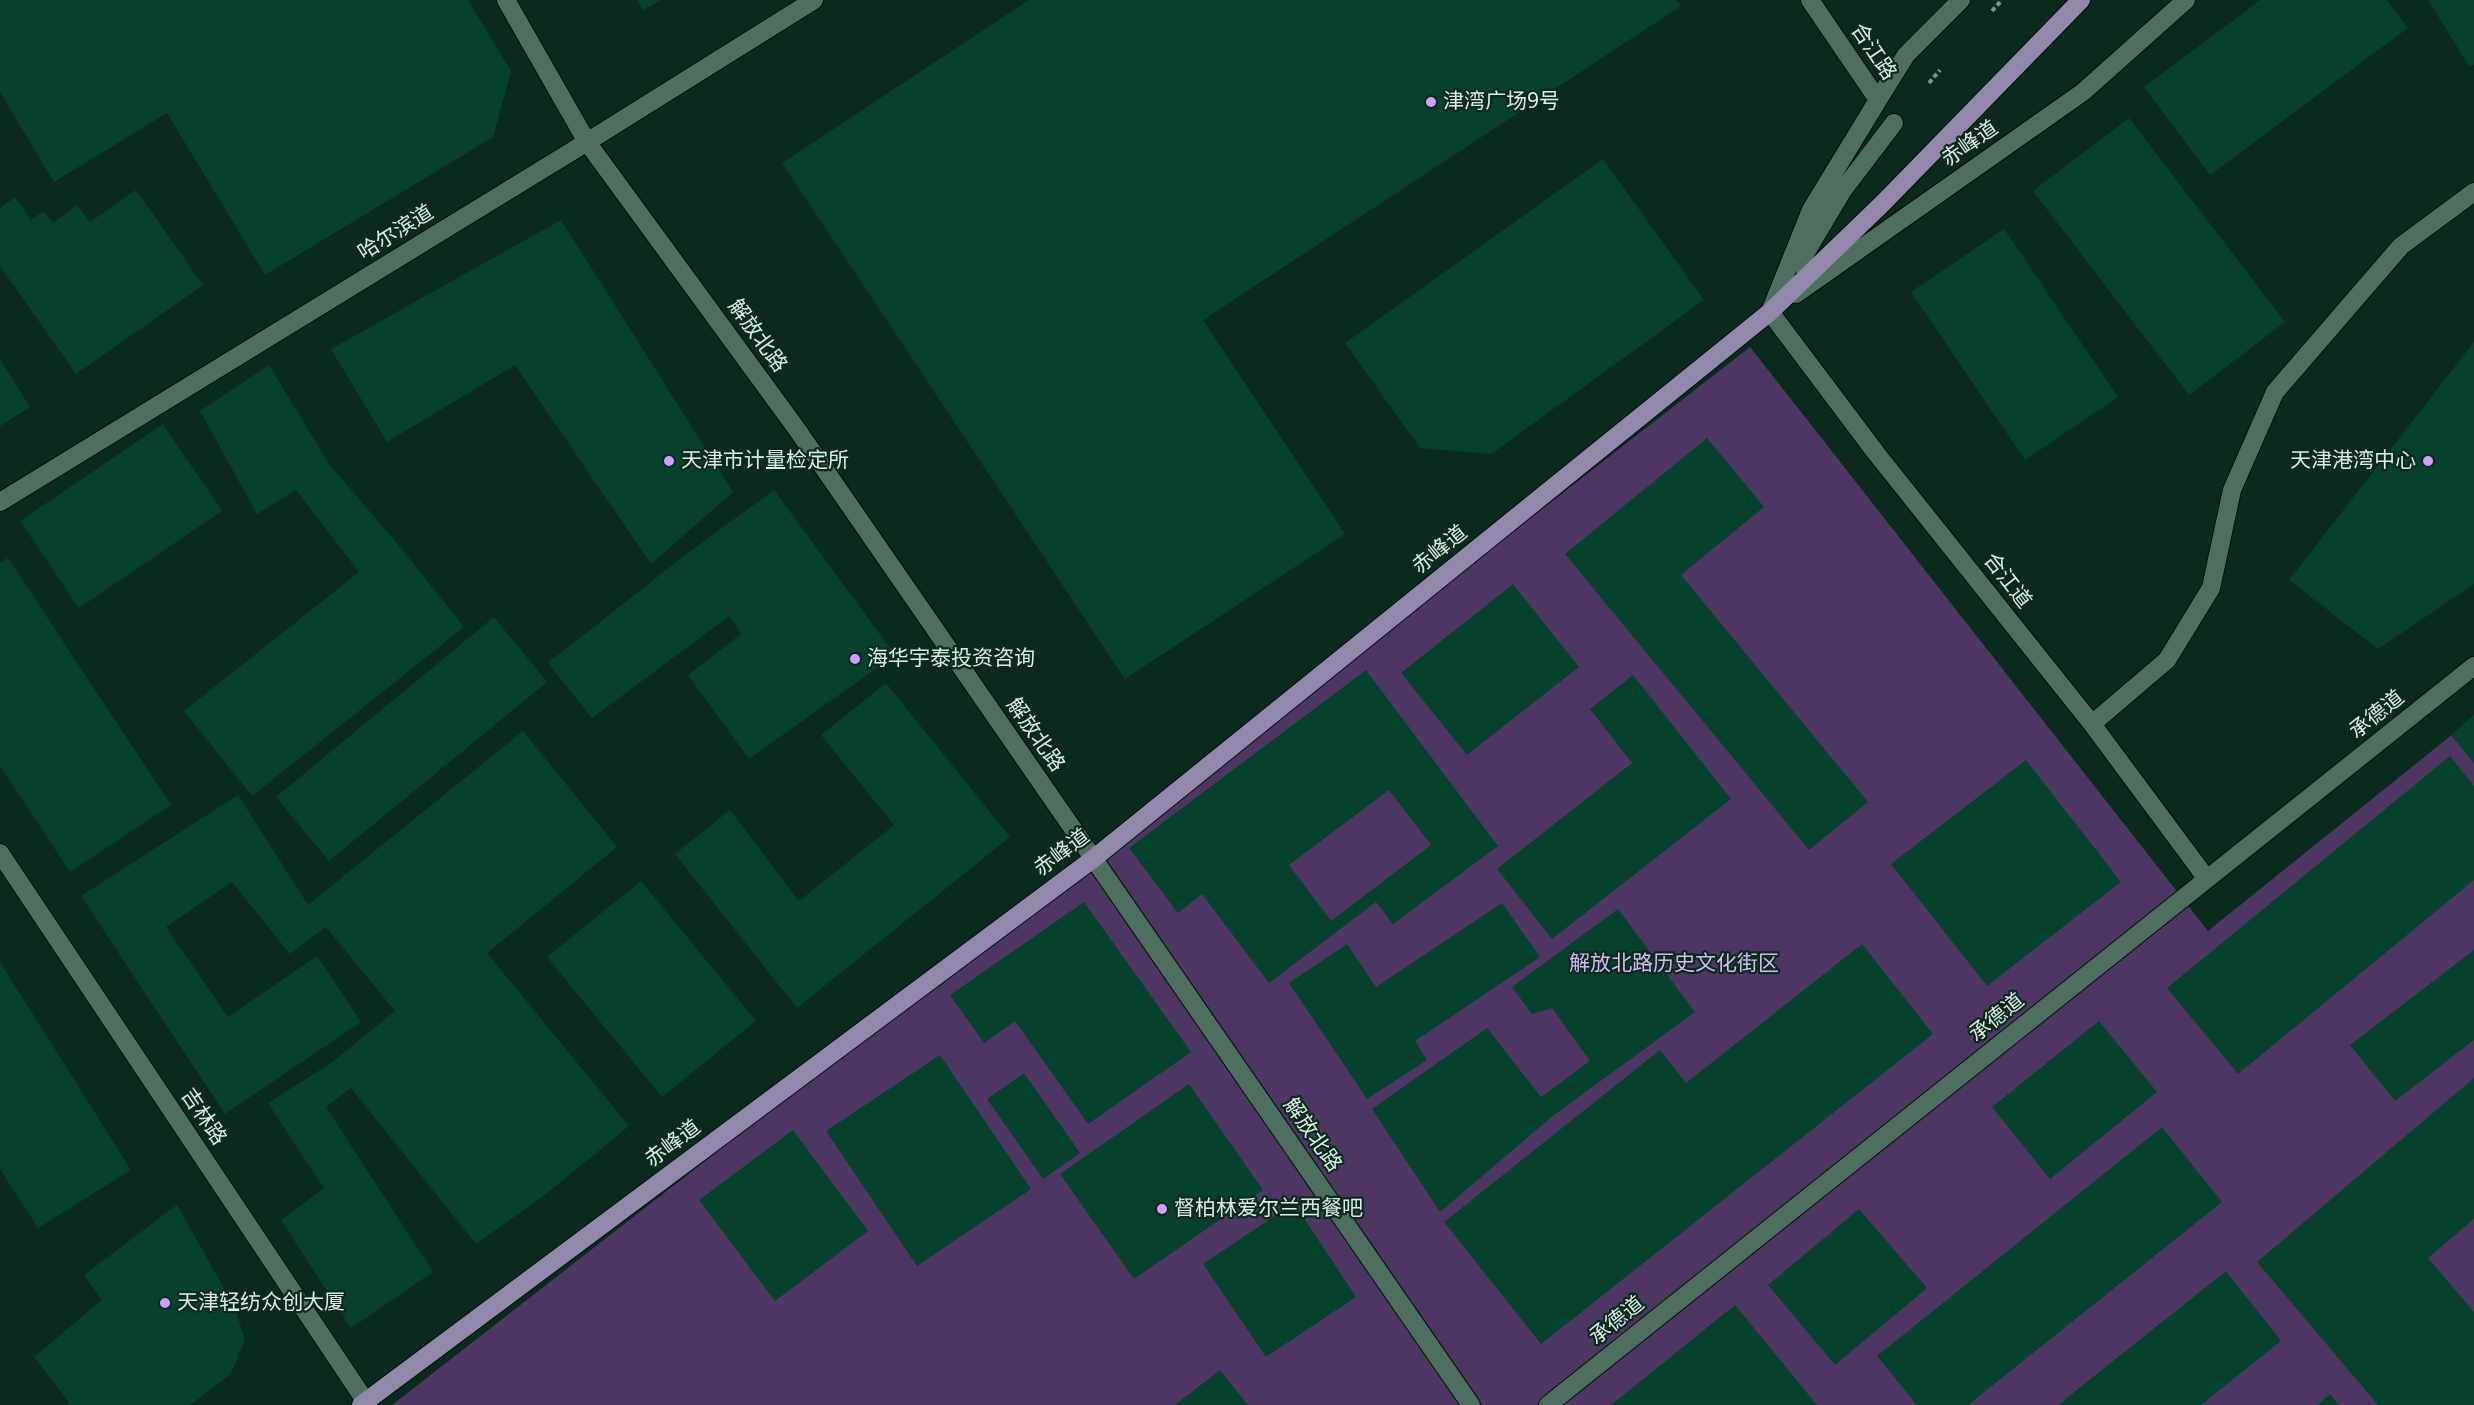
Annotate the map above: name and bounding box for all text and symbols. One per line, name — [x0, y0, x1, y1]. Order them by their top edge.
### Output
street label: 合江路 — [1845, 19, 1901, 85]
place label: 津湾广场9号 — [1443, 89, 1560, 115]
marker: 津湾广场9号 — [1424, 95, 1438, 109]
street label: 赤峰道 — [1937, 116, 2003, 172]
street label: 哈尔滨道 — [354, 200, 438, 266]
street label: 解放北路 — [722, 295, 792, 377]
place label: 天津市计量检定所 — [681, 448, 849, 474]
place label: 天津港湾中心 — [2290, 448, 2416, 474]
marker: 天津市计量检定所 — [662, 454, 676, 468]
marker: 天津港湾中心 — [2421, 454, 2435, 468]
street label: 赤峰道 — [1408, 520, 1472, 580]
street label: 合江道 — [1978, 548, 2036, 614]
place label: 海华宇泰投资咨询 — [867, 646, 1035, 672]
marker: 海华宇泰投资咨询 — [848, 652, 862, 666]
street label: 承德道 — [2345, 685, 2409, 745]
street label: 解放北路 — [1001, 693, 1069, 777]
street label: 赤峰道 — [1029, 824, 1095, 882]
park label: 解放北路历史文化街区 — [1569, 951, 1779, 977]
street label: 承德道 — [1965, 988, 2029, 1048]
street label: 吉林路 — [175, 1084, 231, 1150]
street label: 解放北路 — [1278, 1093, 1346, 1177]
street label: 赤峰道 — [640, 1115, 706, 1173]
place label: 督柏林爱尔兰西餐吧 — [1174, 1196, 1363, 1222]
marker: 督柏林爱尔兰西餐吧 — [1155, 1202, 1169, 1216]
place label: 天津轻纺众创大厦 — [177, 1290, 345, 1316]
street label: 承德道 — [1585, 1291, 1649, 1351]
marker: 天津轻纺众创大厦 — [158, 1296, 172, 1310]

